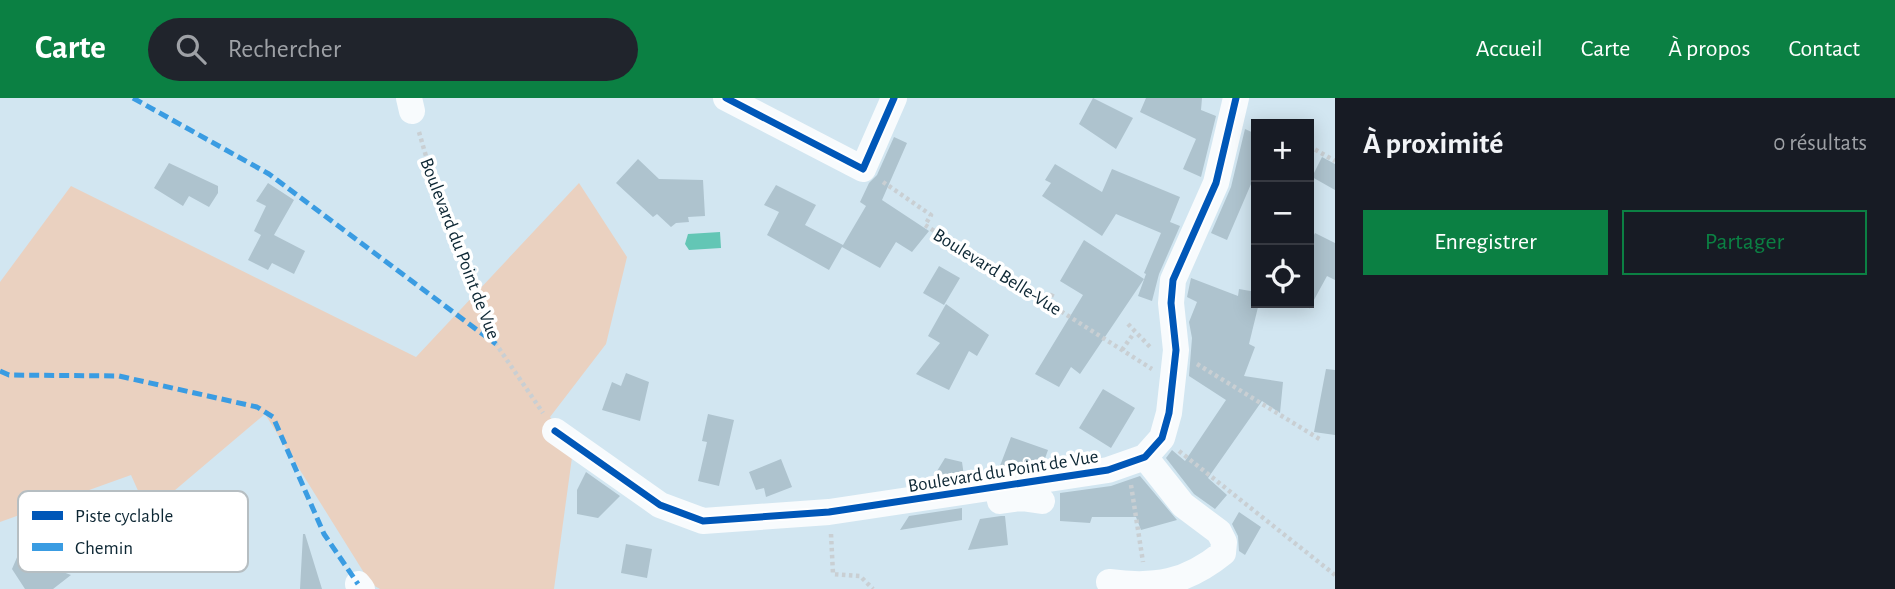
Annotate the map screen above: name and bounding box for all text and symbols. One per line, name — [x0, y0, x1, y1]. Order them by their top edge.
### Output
search box — [148, 18, 638, 81]
icon: search — [172, 30, 210, 68]
text: Carte — [35, 32, 106, 65]
text: Rechercher — [228, 36, 341, 62]
text: Accueil — [1476, 37, 1543, 61]
text: Carte — [1581, 37, 1630, 61]
text: À propos — [1668, 37, 1750, 61]
text: Contact — [1788, 37, 1860, 61]
map controls — [1251, 119, 1314, 308]
button: + — [1251, 119, 1314, 182]
text: À proximité — [1363, 129, 1503, 159]
text: 0 résultats — [1773, 132, 1867, 155]
street label: Boulevard du Point de Vue — [416, 155, 503, 342]
button: − — [1251, 182, 1314, 245]
button: Enregistrer — [1363, 210, 1608, 275]
button: Partager — [1622, 210, 1867, 275]
street label: Boulevard Belle-Vue — [930, 225, 1065, 319]
button: locate — [1251, 245, 1314, 308]
street label: Boulevard du Point de Vue — [907, 447, 1100, 496]
legend — [18, 491, 248, 572]
text: Piste cyclable — [75, 507, 173, 526]
text: Chemin — [75, 539, 133, 558]

